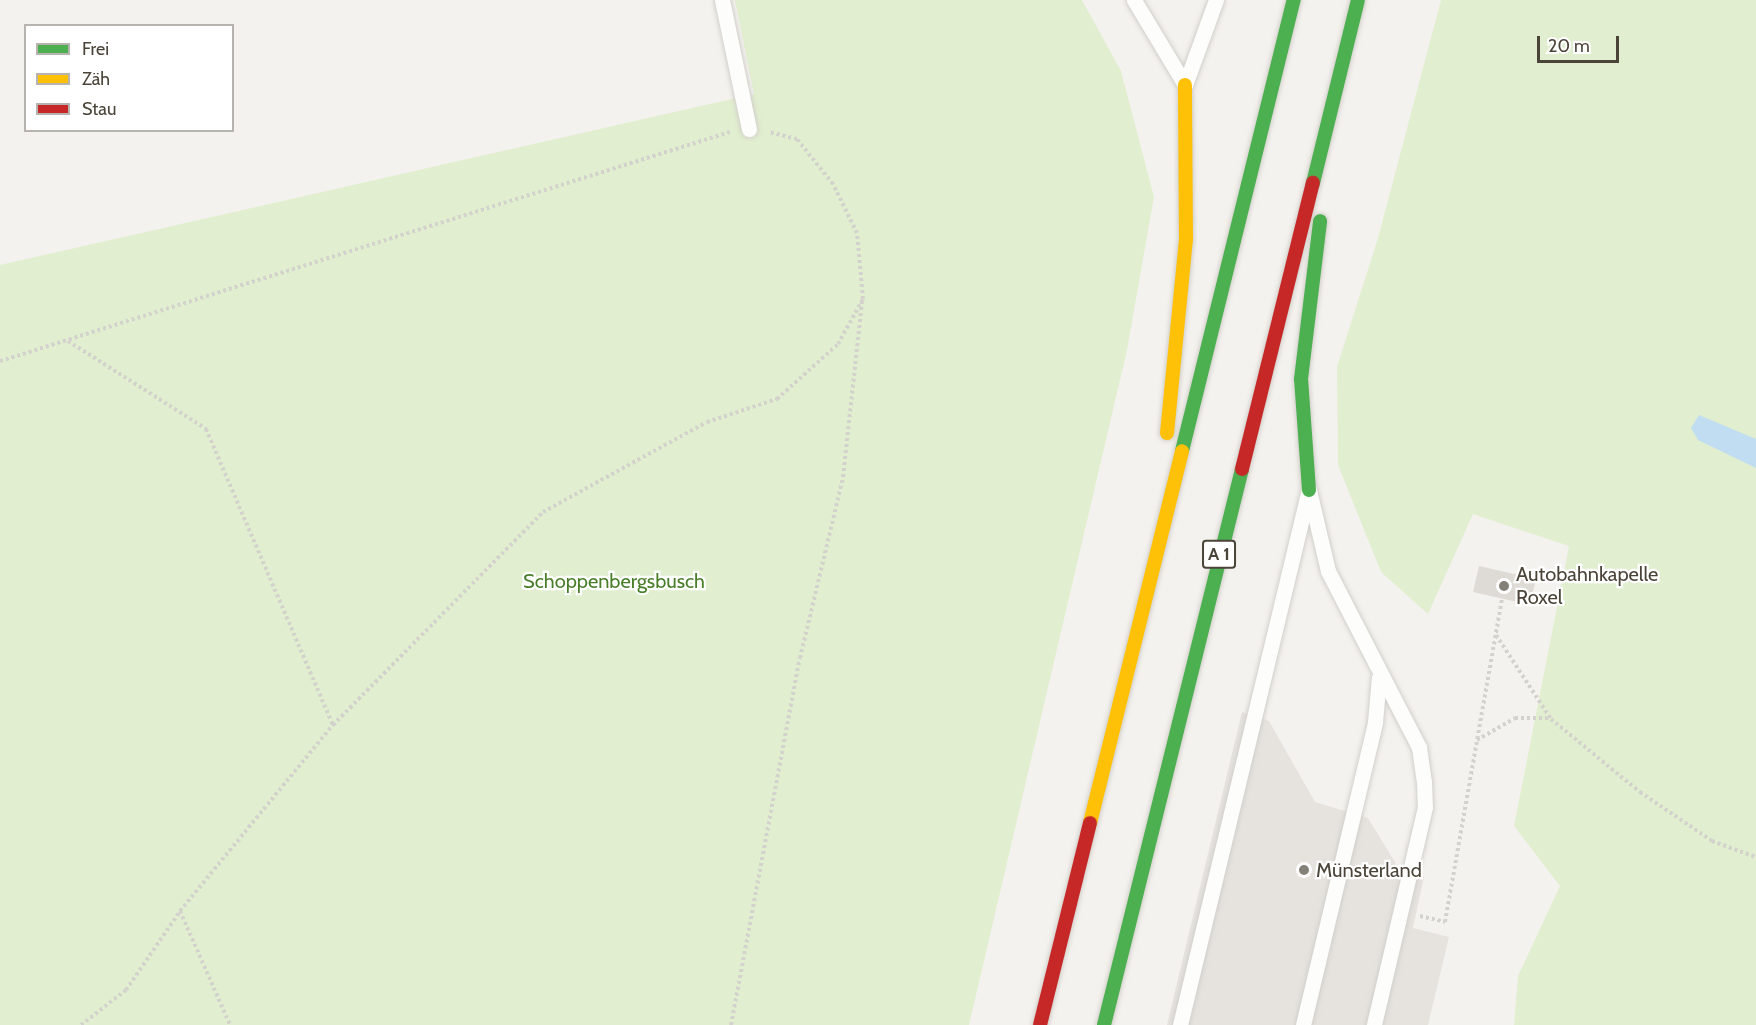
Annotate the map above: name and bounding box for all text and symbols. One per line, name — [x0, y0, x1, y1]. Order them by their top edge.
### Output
legend — [24, 24, 234, 132]
scale bar — [1540, 24, 1622, 62]
text: 20 m — [1548, 35, 1590, 57]
text: Frei — [82, 38, 109, 60]
text: Zäh — [82, 68, 110, 90]
text: Stau — [82, 98, 116, 120]
road number: A 1 — [1201, 539, 1237, 569]
place label: Autobahnkapelle Roxel — [1516, 562, 1658, 609]
park label: Schoppenbergsbusch — [523, 569, 705, 593]
marker: Autobahnkapelle Roxel — [1497, 579, 1511, 593]
place label: Münsterland — [1316, 858, 1422, 882]
marker: Münsterland — [1297, 863, 1311, 877]

